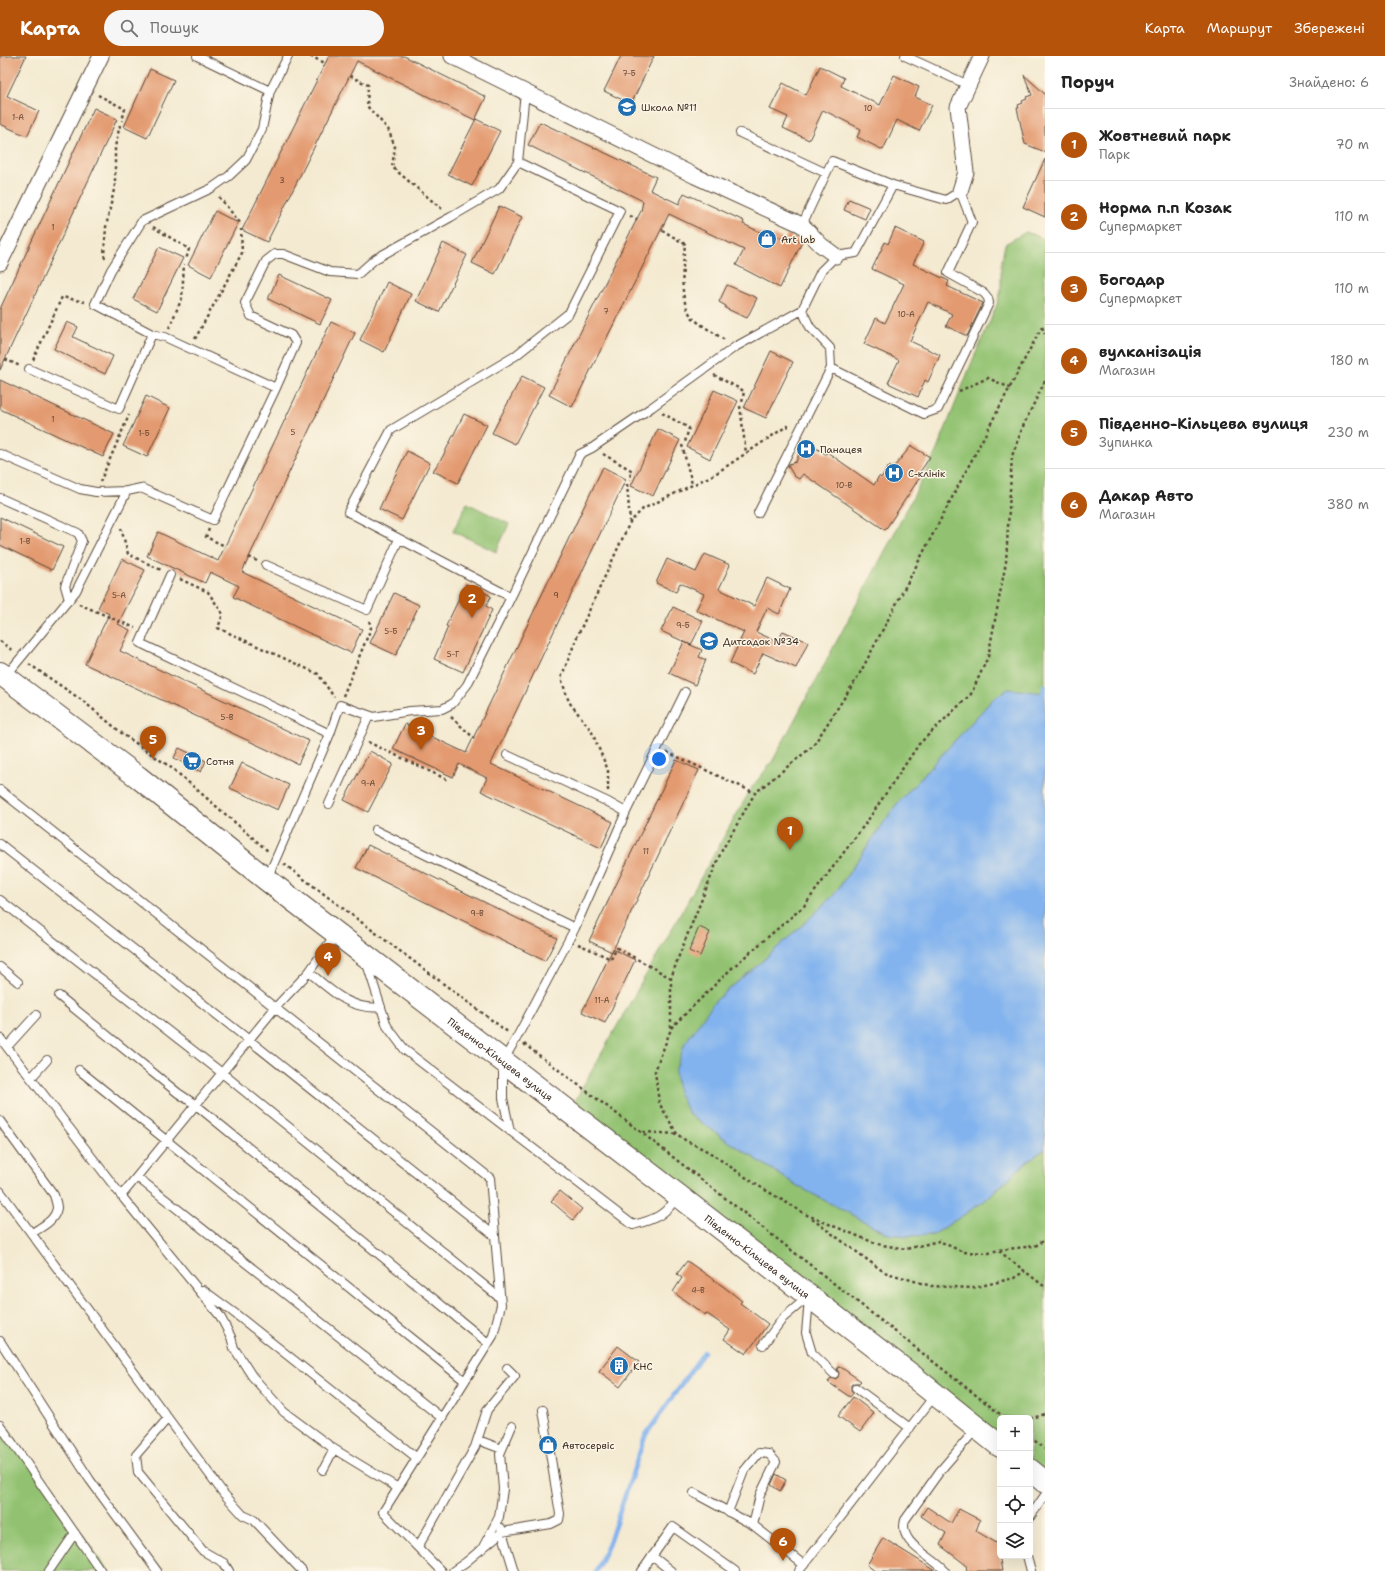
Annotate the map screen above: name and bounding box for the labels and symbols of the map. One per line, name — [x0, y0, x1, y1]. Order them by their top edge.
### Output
house number: 7-Б — [622, 68, 636, 79]
school or university icon: Школа №11 — [616, 96, 638, 118]
place label: Школа №11 — [641, 101, 697, 114]
house number: 10 — [864, 103, 872, 114]
house number: 1-А — [12, 112, 24, 123]
house number: 3 — [279, 175, 285, 186]
house number: 1 — [51, 222, 55, 233]
shop icon: Art lab — [756, 228, 778, 250]
place label: Art lab — [781, 233, 816, 246]
house number: 7 — [603, 306, 609, 317]
house number: 10-А — [897, 309, 915, 320]
house number: 1 — [51, 414, 55, 425]
house number: 5 — [291, 427, 296, 438]
house number: 1-Б — [138, 428, 150, 439]
hospital icon: Панацея — [795, 438, 817, 460]
place label: Панацея — [820, 443, 862, 456]
hospital icon: С-клінік — [883, 462, 905, 484]
place label: С-клінік — [908, 467, 946, 480]
house number: 10-В — [836, 480, 853, 491]
house number: 1-В — [19, 536, 31, 547]
pin: 2 — [459, 585, 485, 618]
house number: 5-А — [112, 590, 126, 601]
house number: 9 — [553, 590, 559, 601]
house number: 9-Б — [676, 620, 690, 631]
house number: 5-Б — [384, 626, 398, 637]
school or university icon: Дитсадок №34 — [698, 630, 720, 652]
place label: Дитсадок №34 — [723, 635, 799, 648]
house number: 5-Г — [447, 649, 460, 660]
house number: 5-В — [221, 712, 234, 723]
pin: 3 — [408, 717, 434, 750]
pin: 5 — [140, 726, 166, 759]
your location — [649, 749, 669, 769]
supermarket icon: Сотня — [181, 750, 203, 772]
place label: Сотня — [206, 755, 234, 768]
house number: 9-А — [361, 778, 375, 789]
pin: 1 — [777, 817, 803, 850]
house number: 11 — [643, 846, 649, 857]
house number: 9-В — [470, 908, 484, 919]
pin: 4 — [315, 943, 341, 976]
house number: 11-А — [594, 995, 610, 1006]
street label: Південно-Кільцева вулиця — [445, 1014, 556, 1104]
street label: Південно-Кільцева вулиця — [702, 1212, 813, 1301]
house number: 4-В — [691, 1285, 705, 1296]
building icon: КНС — [608, 1355, 630, 1377]
place label: КНС — [633, 1360, 653, 1373]
shop icon: Автосервіс — [537, 1434, 559, 1456]
place label: Автосервіс — [562, 1439, 615, 1452]
pin: 6 — [770, 1528, 796, 1561]

